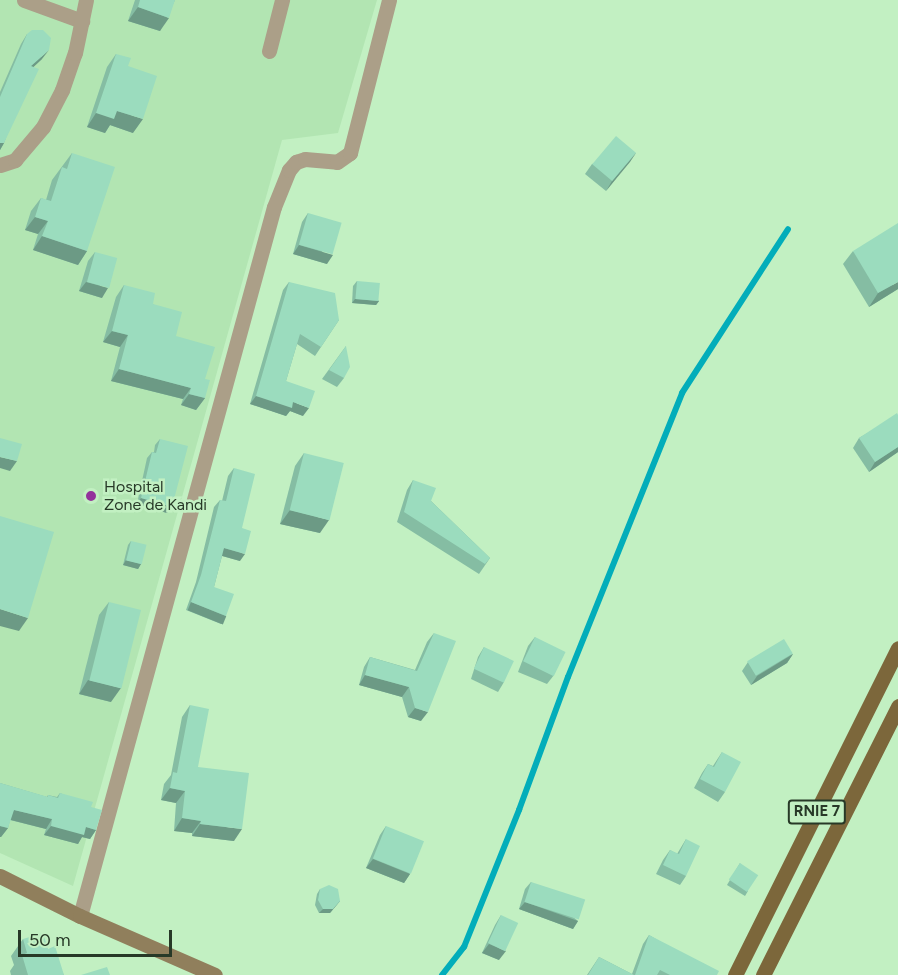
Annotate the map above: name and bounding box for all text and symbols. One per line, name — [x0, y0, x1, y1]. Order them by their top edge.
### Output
place label: Hospital Zone de Kandi — [104, 477, 207, 515]
marker: Hospital Zone de Kandi — [82, 487, 100, 505]
road number: RNIE 7 — [787, 800, 847, 824]
scale bar — [21, 918, 176, 956]
text: 50 m — [29, 929, 71, 951]

